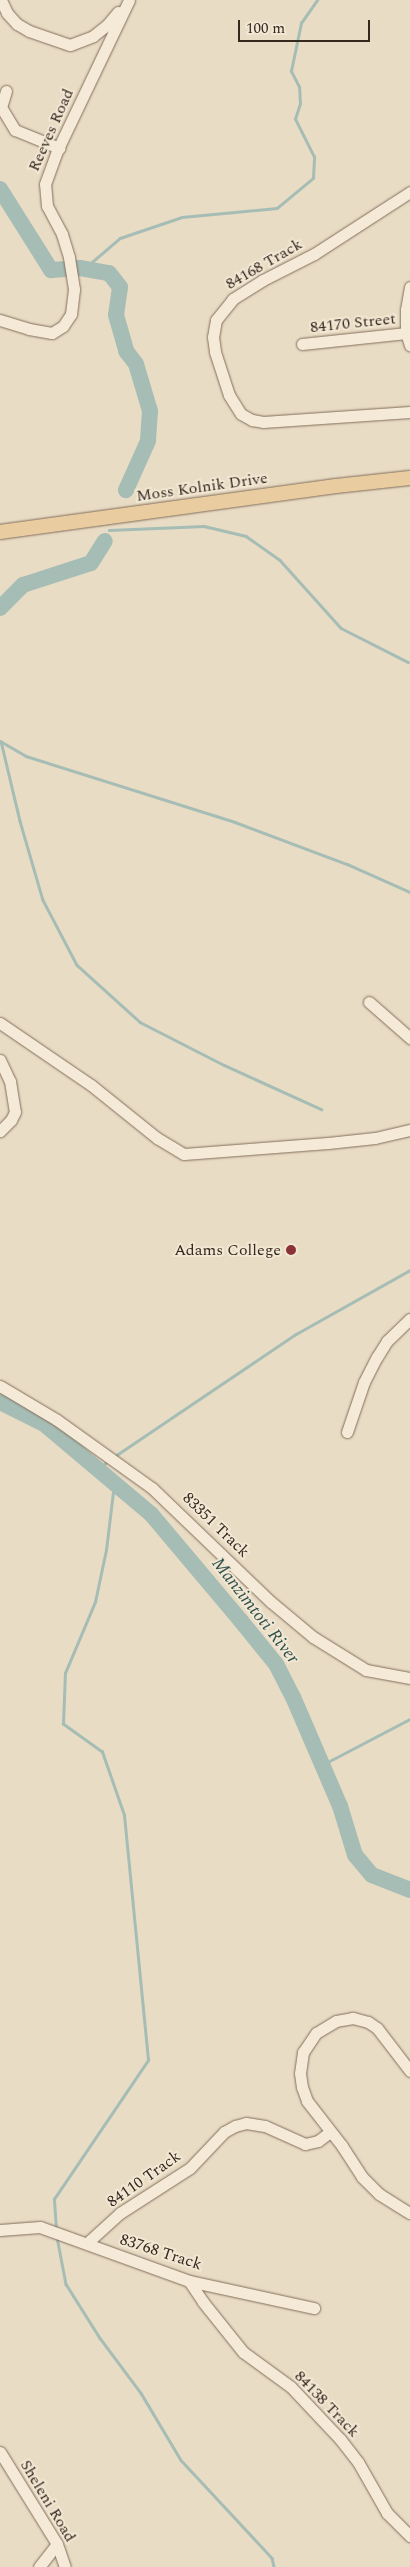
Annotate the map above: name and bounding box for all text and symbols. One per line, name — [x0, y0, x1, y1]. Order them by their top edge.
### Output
scale bar — [240, 10, 372, 42]
text: 100 m — [246, 17, 285, 40]
street label: Reeves Road — [24, 86, 78, 174]
street label: 84168 Track — [222, 234, 306, 294]
street label: 84170 Street — [309, 309, 397, 337]
street label: Moss Kolnik Drive — [135, 468, 269, 506]
place label: Adams College — [174, 1240, 281, 1260]
marker: Adams College — [285, 1244, 297, 1256]
street label: 83351 Track — [179, 1488, 253, 1562]
water label: Manzimtoti River — [207, 1553, 303, 1669]
street label: 84110 Track — [104, 2147, 184, 2211]
street label: 83768 Track — [118, 2230, 204, 2274]
street label: 84138 Track — [290, 2367, 364, 2441]
street label: Sheleni Road — [16, 2456, 80, 2546]

